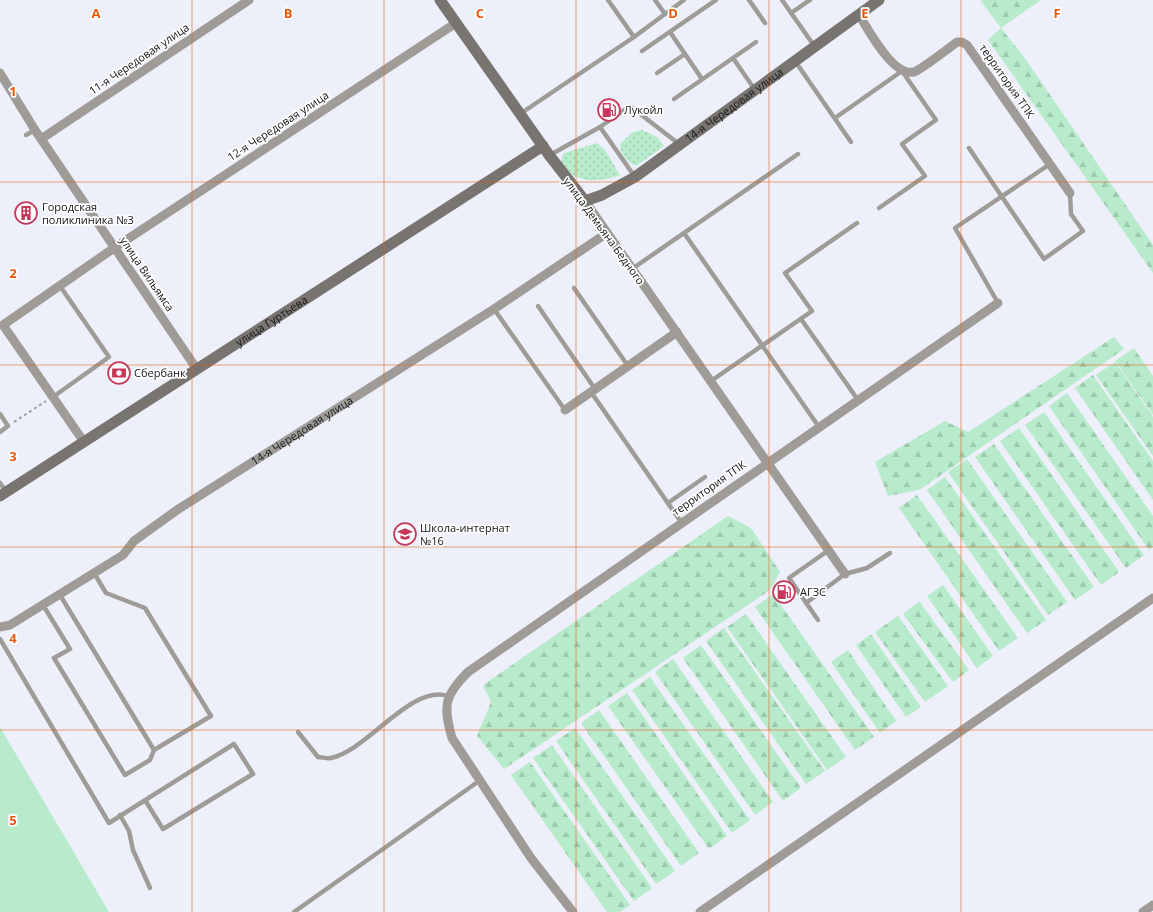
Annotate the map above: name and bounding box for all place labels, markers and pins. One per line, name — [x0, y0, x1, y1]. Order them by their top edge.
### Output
fuel station icon: Лукойл — [596, 97, 622, 123]
place label: Лукойл — [624, 102, 663, 117]
place label: Городская поликлиника №3 — [42, 199, 134, 227]
building icon: Городская поликлиника №3 — [13, 200, 39, 226]
bank icon: Сбербанк — [106, 360, 132, 386]
place label: Сбербанк — [134, 365, 186, 380]
place label: Школа-интернат №16 — [420, 520, 510, 548]
school or university icon: Школа-интернат №16 — [392, 521, 418, 547]
fuel station icon: АГЗС — [771, 579, 797, 605]
place label: АГЗС — [800, 584, 826, 599]

